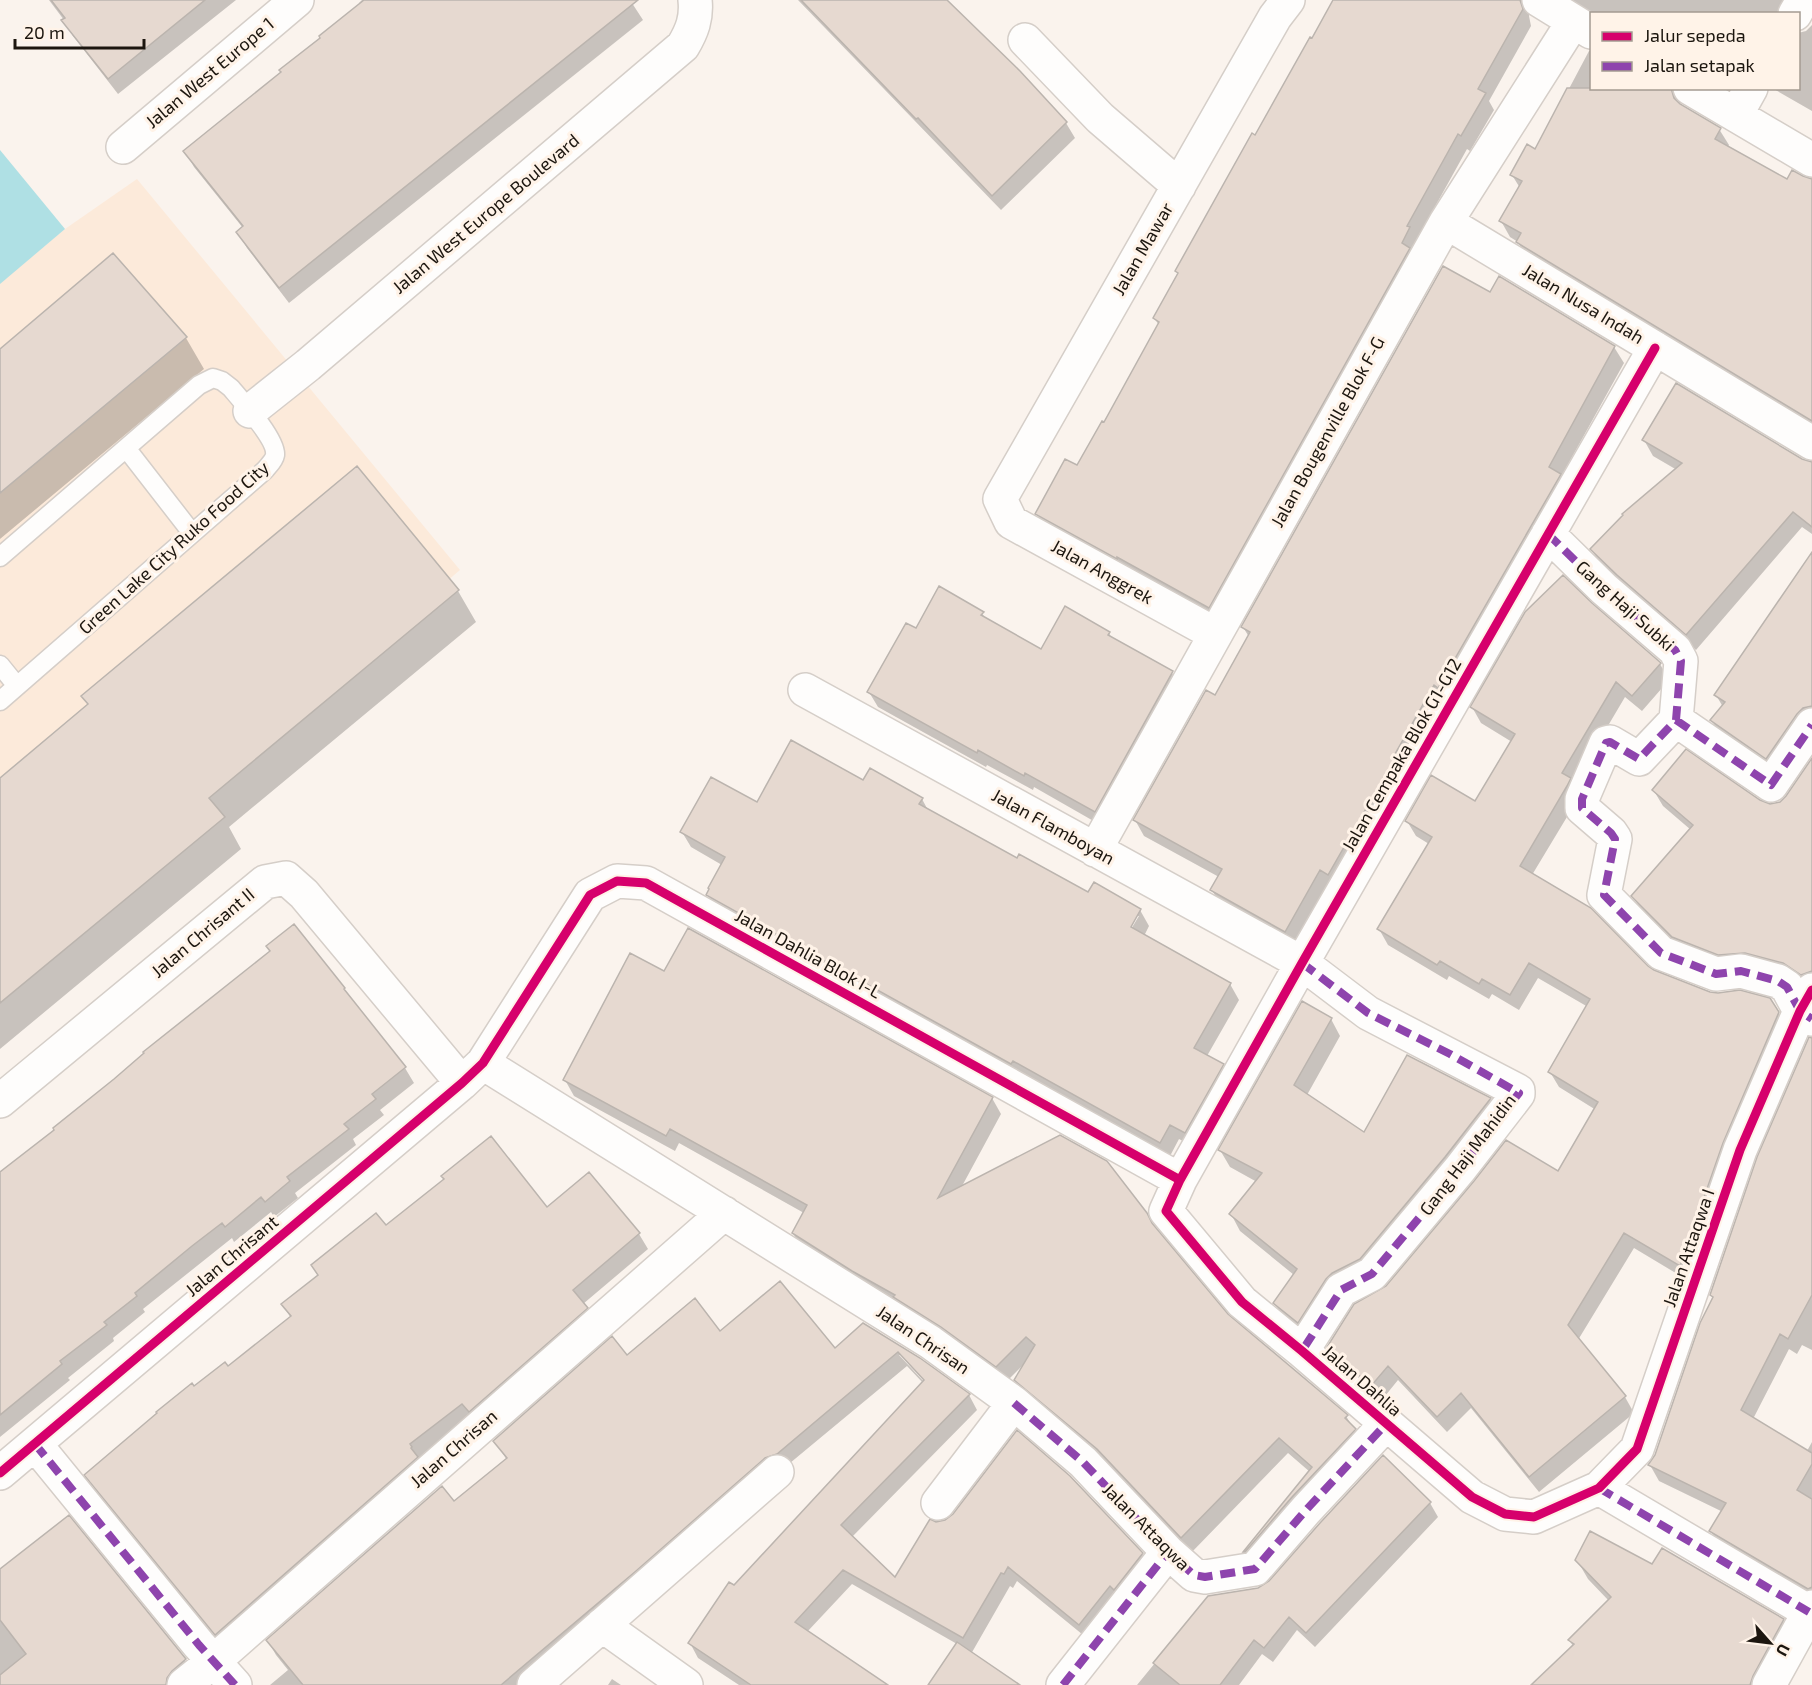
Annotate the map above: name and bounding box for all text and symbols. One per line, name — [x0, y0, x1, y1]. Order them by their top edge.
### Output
scale bar — [15, 12, 144, 50]
street label: Jalan West Europe 1 — [141, 12, 278, 132]
legend — [1590, 12, 1800, 90]
text: 20 m — [24, 21, 65, 43]
text: Jalur sepeda — [1644, 24, 1746, 46]
text: Jalan setapak — [1644, 54, 1755, 76]
street label: Jalan West Europe Boulevard — [388, 129, 583, 298]
street label: Jalan Mawar — [1107, 198, 1177, 299]
street label: Jalan Nusa Indah — [1519, 258, 1648, 348]
street label: Jalan Bougenville Blok F-G — [1266, 332, 1389, 531]
street label: Green Lake City Ruko Food City — [74, 456, 273, 639]
street label: Jalan Anggrek — [1048, 534, 1157, 608]
street label: Gang Haji Subki — [1572, 555, 1679, 655]
street label: Jalan Cempaka Blok G1-G12 — [1337, 654, 1466, 855]
street label: Jalan Flamboyan — [988, 783, 1119, 869]
street label: Jalan Chrisant II — [146, 883, 258, 982]
street label: Jalan Dahlia Blok I-L — [732, 904, 885, 1002]
street label: Gang Haji Mahidin — [1414, 1089, 1520, 1219]
street label: Jalan Attaqwa I — [1658, 1186, 1719, 1310]
street label: Jalan Chrisant — [180, 1210, 282, 1300]
street label: Jalan Chrisan — [873, 1300, 974, 1378]
street label: Jalan Dahlia — [1319, 1340, 1407, 1421]
street label: Jalan Chrisan — [406, 1405, 501, 1492]
street label: Jalan Attaqwa — [1098, 1478, 1195, 1575]
north arrow — [1740, 1613, 1800, 1673]
text: U — [1773, 1641, 1795, 1660]

